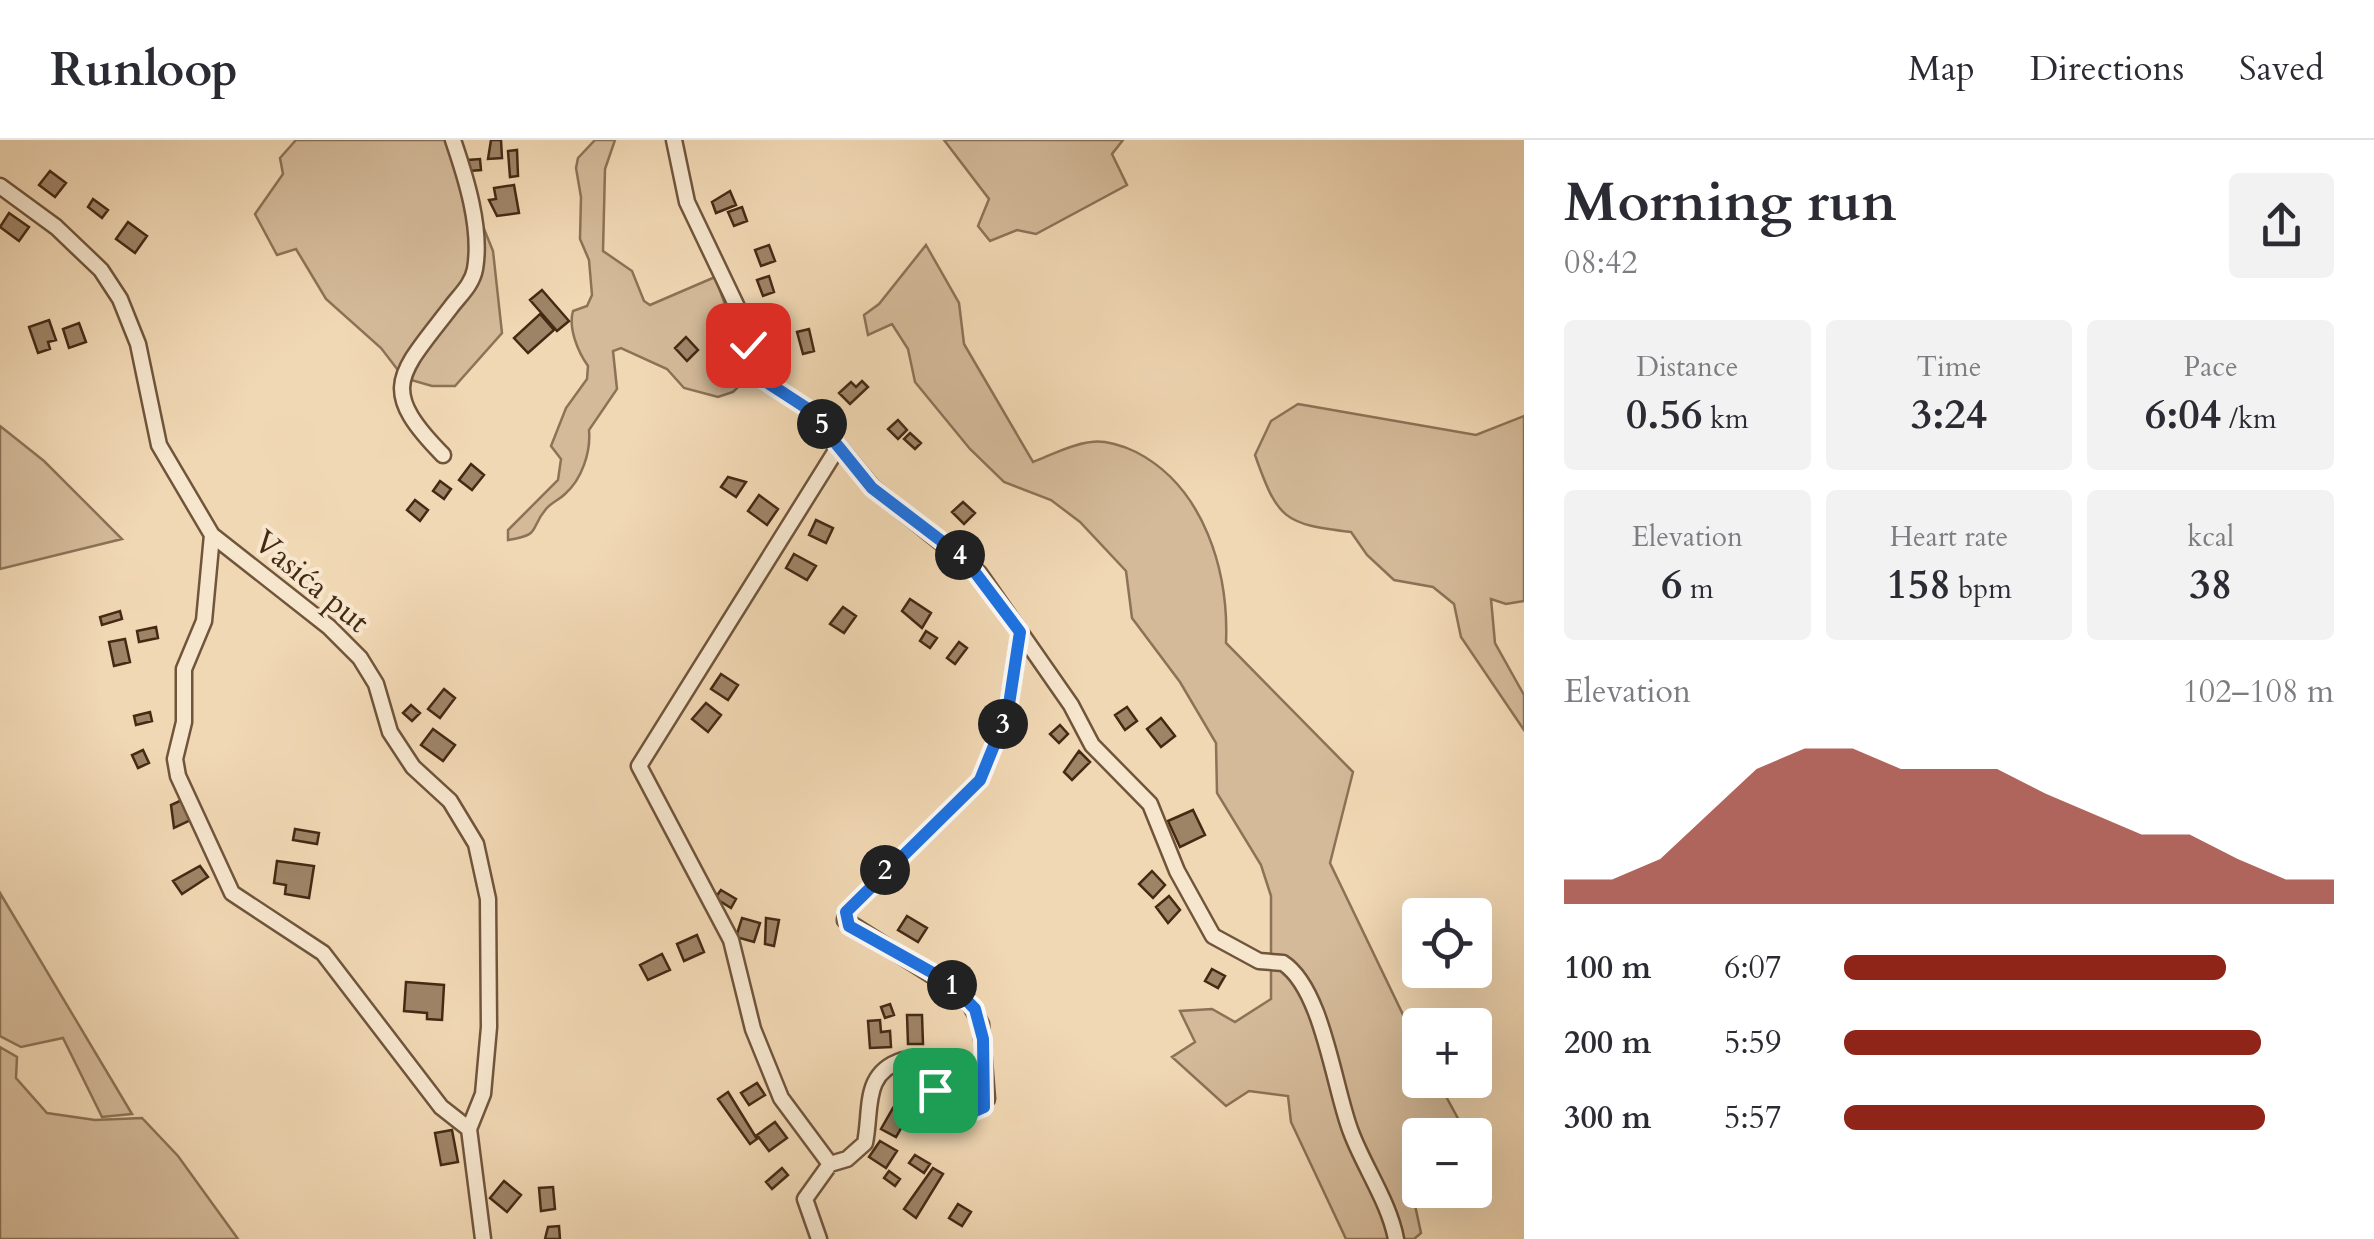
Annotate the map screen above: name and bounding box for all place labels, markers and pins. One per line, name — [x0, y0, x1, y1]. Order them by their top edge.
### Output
pin — [706, 303, 791, 388]
pin: 5 — [797, 399, 847, 449]
pin: 4 — [935, 530, 985, 580]
pin: 3 — [978, 699, 1028, 749]
pin: 2 — [860, 845, 910, 895]
pin: 1 — [927, 960, 977, 1010]
pin — [893, 1048, 978, 1133]

